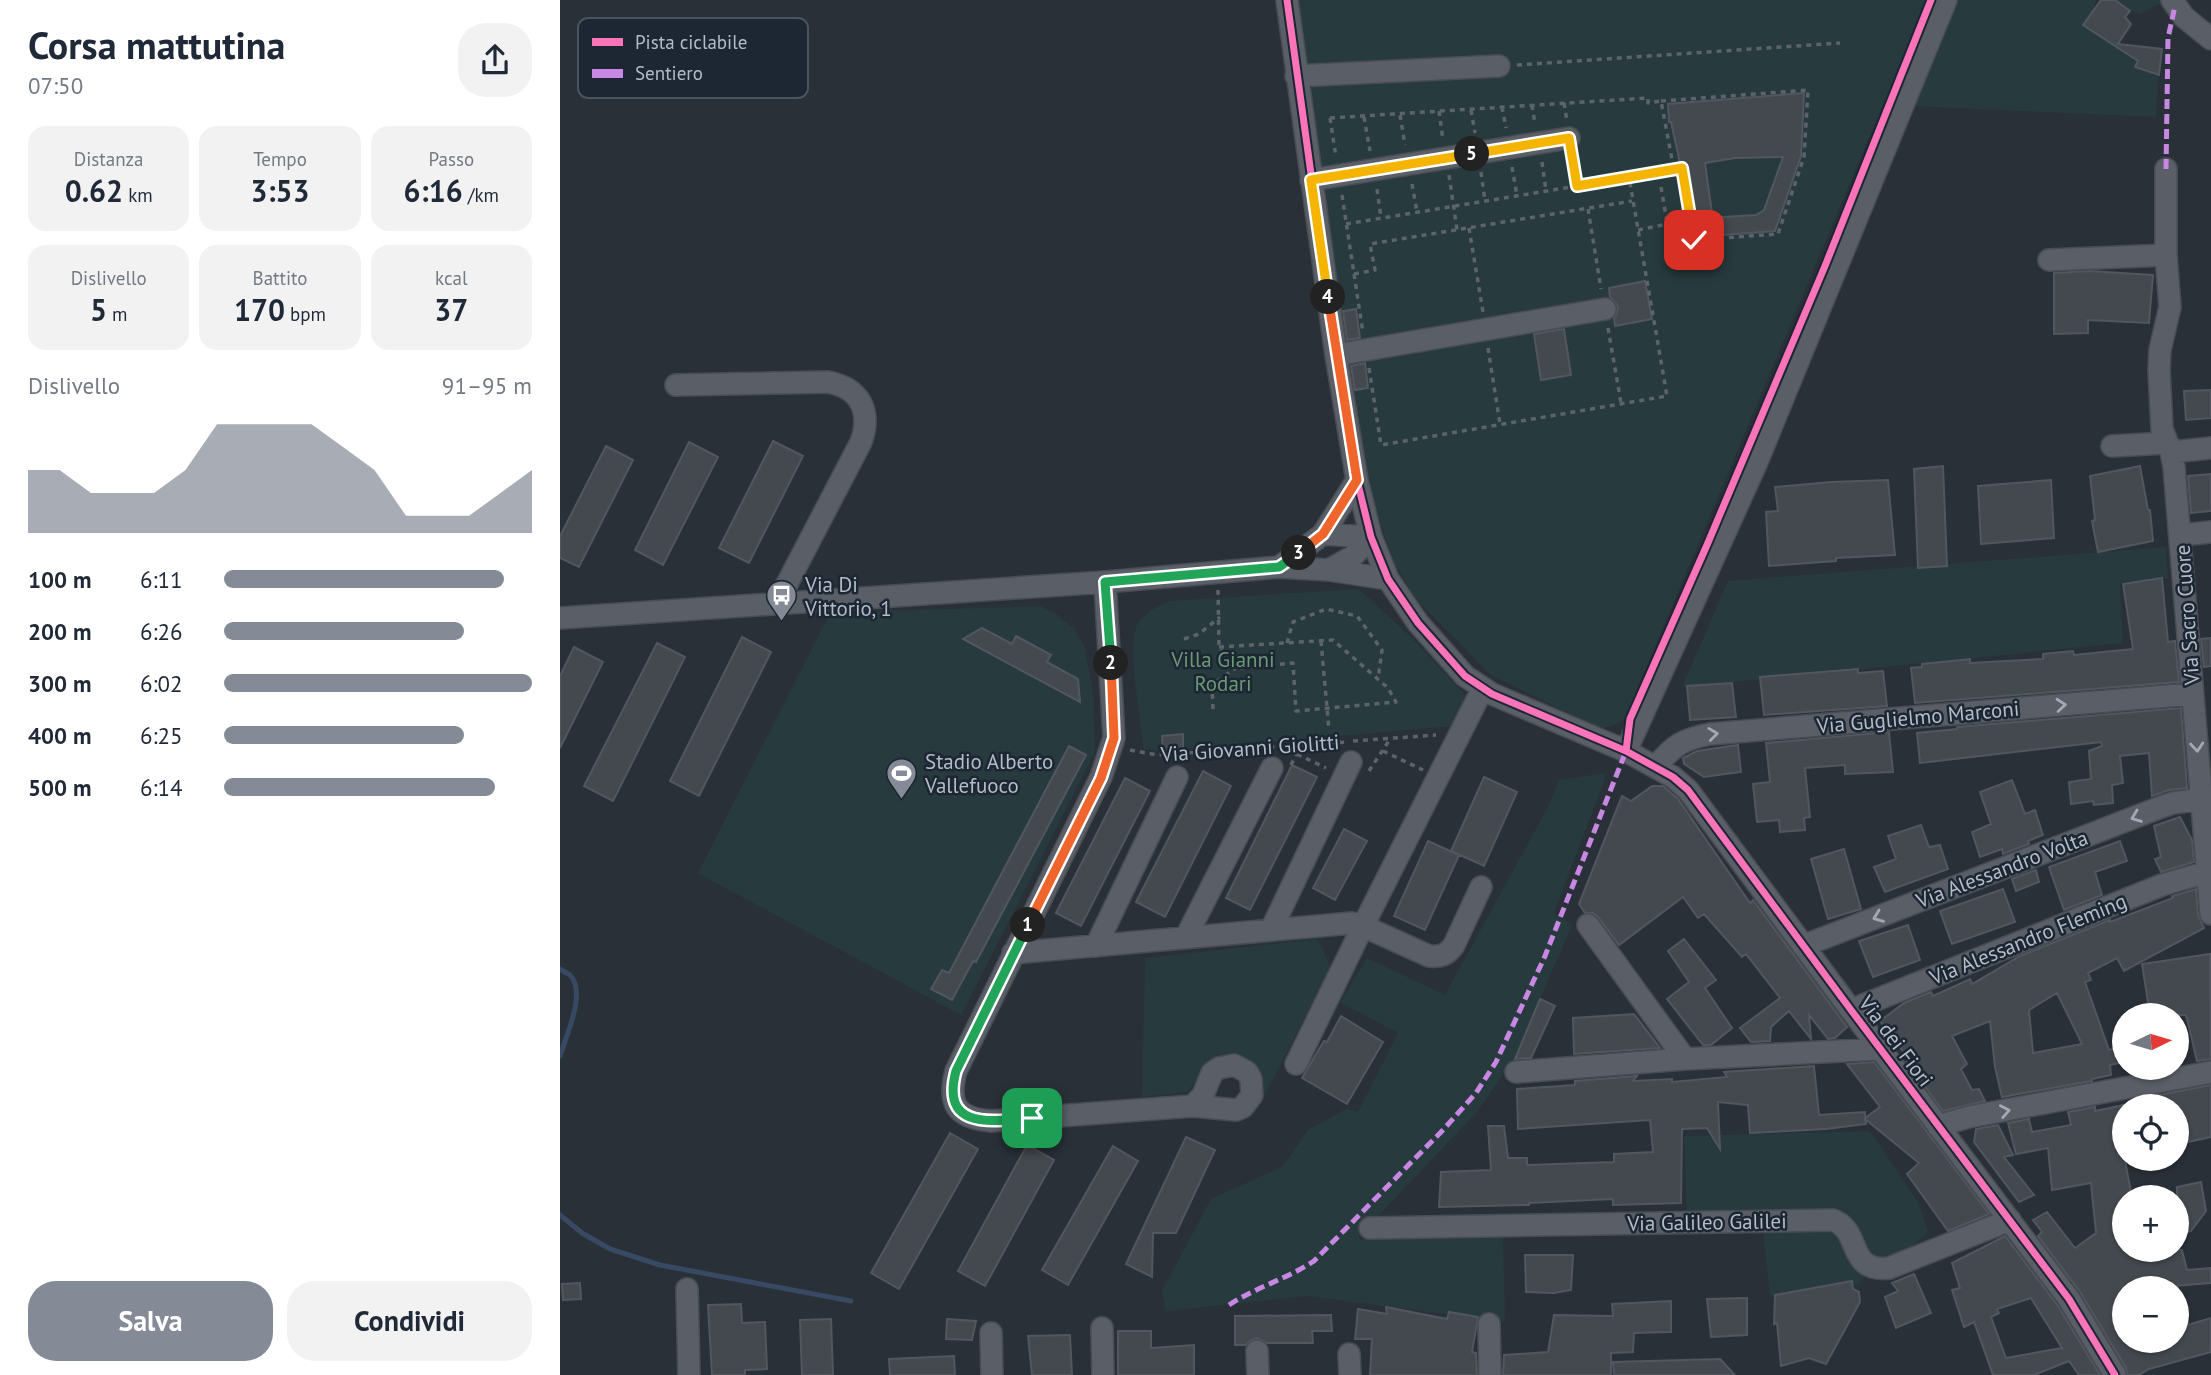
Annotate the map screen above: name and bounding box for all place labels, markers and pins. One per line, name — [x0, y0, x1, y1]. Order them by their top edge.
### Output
pin: 5 — [1454, 136, 1490, 172]
pin — [1664, 210, 1724, 270]
pin: 4 — [1310, 280, 1346, 314]
pin: 3 — [1282, 536, 1316, 570]
place label: Via Di Vittorio, 1 — [804, 571, 892, 622]
bus stop icon: Via Di Vittorio, 1 — [765, 579, 799, 623]
pin: 2 — [1094, 646, 1128, 680]
place label: Stadio Alberto Vallefuoco — [924, 748, 1053, 799]
sports icon: Stadio Alberto Vallefuoco — [885, 756, 919, 800]
pin: 1 — [1010, 908, 1046, 942]
pin — [1002, 1088, 1062, 1148]

